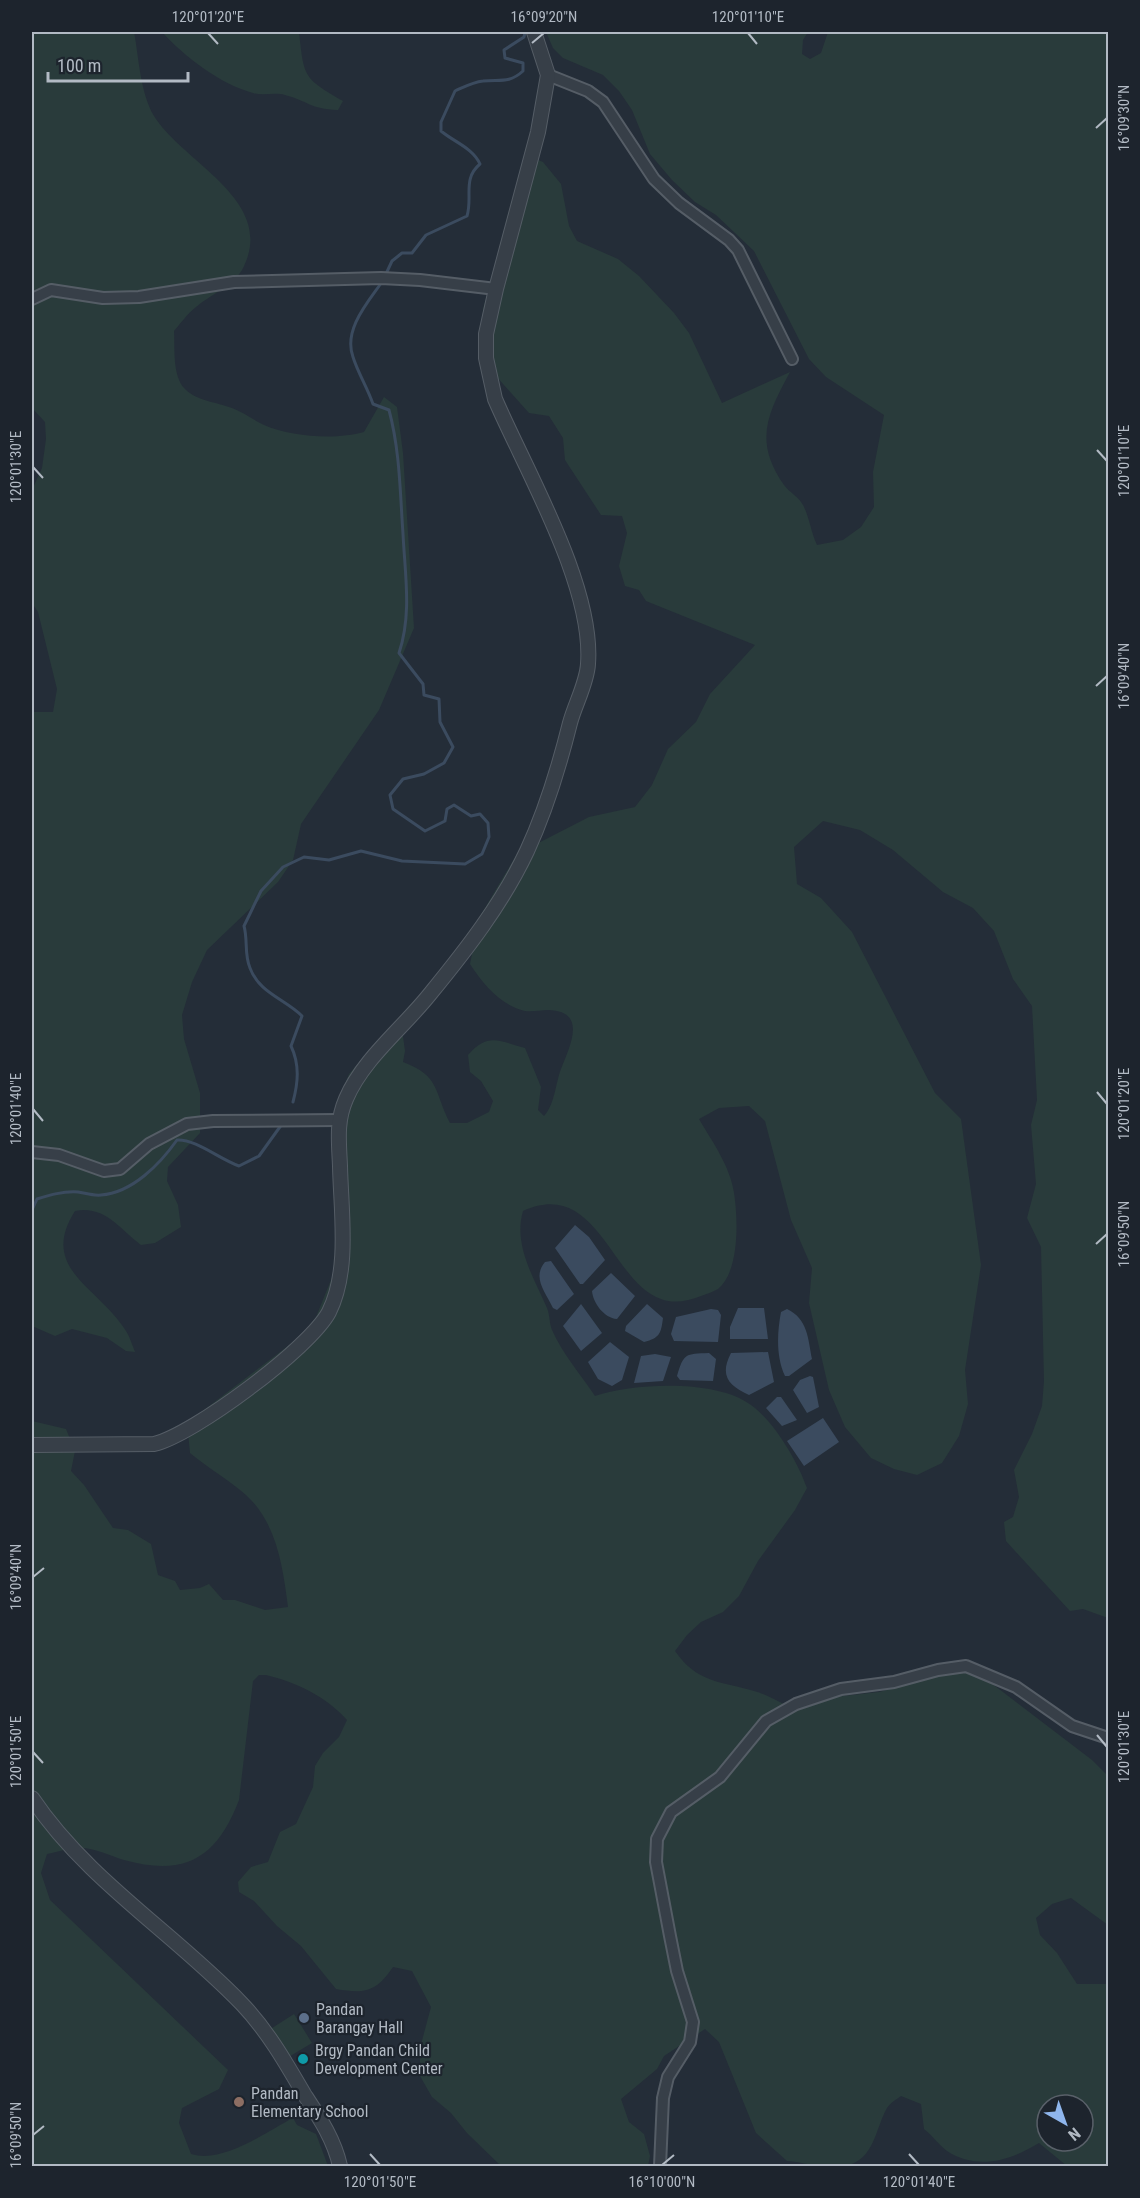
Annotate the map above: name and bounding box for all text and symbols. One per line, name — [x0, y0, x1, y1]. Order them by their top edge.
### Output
text: 120°01'20"E — [172, 8, 244, 26]
text: 16°09'20"N — [511, 8, 577, 26]
text: 120°01'10"E — [712, 8, 784, 26]
scale bar — [48, 45, 188, 83]
text: 100 m — [57, 55, 101, 76]
text: 16°09'30"N — [1115, 85, 1133, 151]
text: 120°01'10"E — [1115, 425, 1133, 497]
text: 120°01'30"E — [7, 431, 25, 503]
text: 16°09'40"N — [1115, 643, 1133, 709]
text: 120°01'20"E — [1115, 1068, 1133, 1140]
text: 120°01'40"E — [7, 1073, 25, 1145]
text: 16°09'50"N — [1115, 1201, 1133, 1267]
text: 16°09'40"N — [7, 1544, 25, 1610]
text: 120°01'30"E — [1115, 1711, 1133, 1783]
text: 120°01'50"E — [7, 1716, 25, 1788]
place label: Pandan Barangay Hall — [316, 2000, 403, 2037]
marker: Pandan Barangay Hall — [297, 2011, 311, 2025]
place label: Brgy Pandan Child Development Center — [315, 2041, 443, 2078]
marker: Brgy Pandan Child Development Center — [296, 2052, 310, 2066]
place label: Pandan Elementary School — [251, 2084, 368, 2121]
north arrow — [1035, 2093, 1095, 2153]
marker: Pandan Elementary School — [232, 2095, 246, 2109]
text: 16°09'50"N — [7, 2102, 25, 2168]
text: N — [1064, 2124, 1084, 2145]
text: 120°01'50"E — [344, 2173, 416, 2191]
text: 16°10'00"N — [629, 2173, 695, 2191]
text: 120°01'40"E — [883, 2173, 955, 2191]

